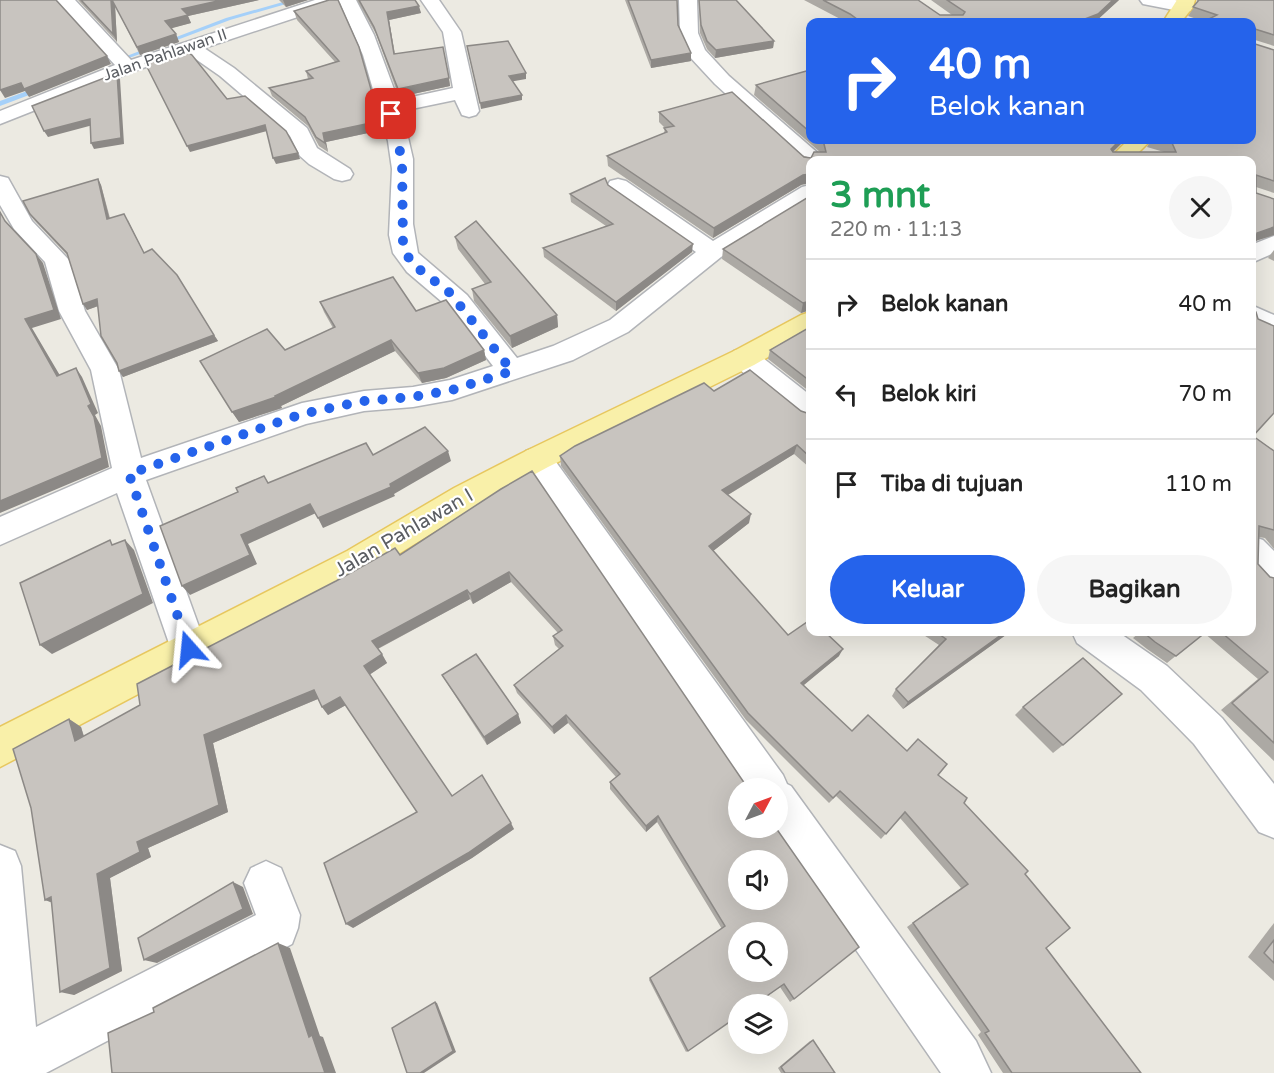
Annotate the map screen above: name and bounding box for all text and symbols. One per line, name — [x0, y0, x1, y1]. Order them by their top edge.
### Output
street label: Jalan Pahlawan II — [100, 24, 230, 86]
text: 40 m — [929, 39, 1031, 90]
icon: right — [830, 42, 908, 120]
pin — [365, 88, 416, 139]
text: Belok kanan — [929, 90, 1085, 123]
icon: arrive — [374, 97, 407, 130]
text: 3 mnt — [830, 174, 930, 217]
button: close — [1169, 176, 1232, 239]
text: 220 m · 11:13 — [830, 218, 962, 242]
icon: right — [830, 288, 863, 321]
text: Belok kanan — [881, 291, 1008, 317]
text: 40 m — [1178, 291, 1232, 317]
icon: left — [830, 378, 863, 411]
text: Belok kiri — [881, 381, 977, 407]
text: 70 m — [1178, 381, 1232, 407]
icon: arrive — [830, 468, 863, 501]
text: Tiba di tujuan — [881, 471, 1023, 497]
text: 110 m — [1165, 471, 1232, 497]
street label: Jalan Pahlawan I — [330, 483, 478, 583]
button: Keluar — [830, 555, 1025, 624]
button: Bagikan — [1037, 555, 1232, 624]
position arrow — [157, 617, 221, 681]
north arrow — [728, 778, 788, 838]
map controls — [728, 778, 788, 1054]
button: sound — [728, 850, 788, 910]
button: search — [728, 922, 788, 982]
button: layers — [728, 994, 788, 1054]

